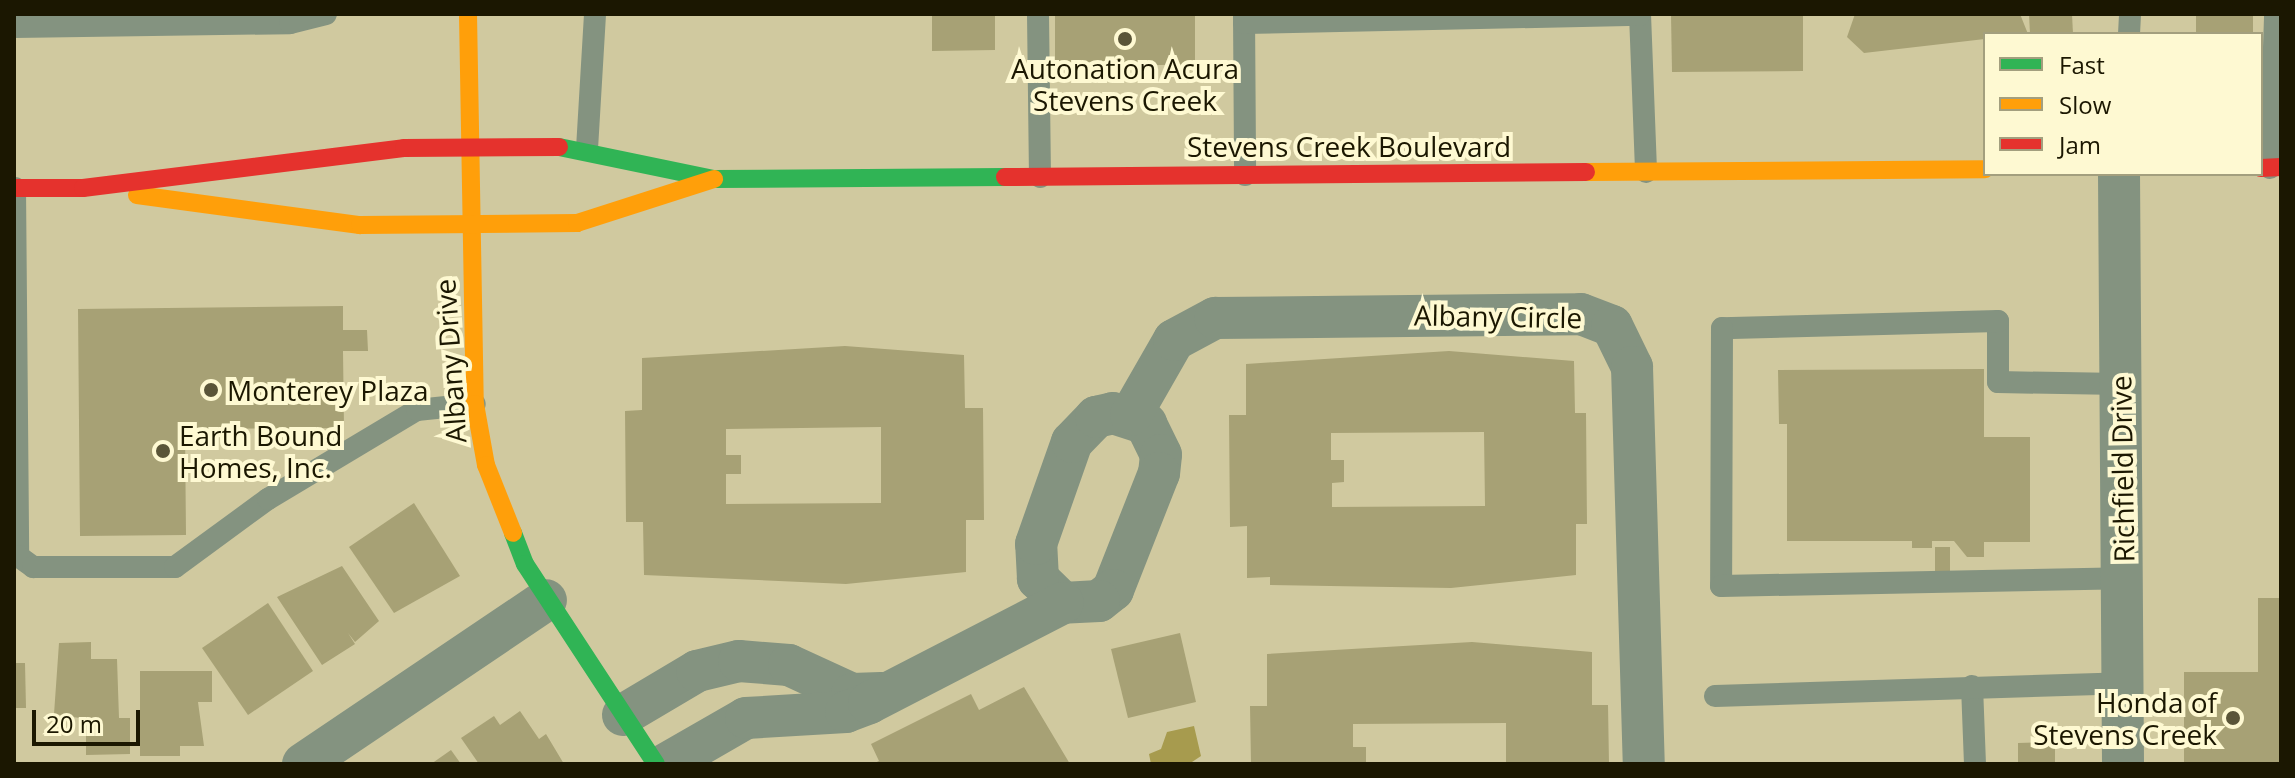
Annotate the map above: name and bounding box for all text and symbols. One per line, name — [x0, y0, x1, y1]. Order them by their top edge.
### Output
marker: Autonation Acura Stevens Creek — [1116, 30, 1134, 48]
legend — [1983, 32, 2263, 176]
text: Fast — [2059, 48, 2105, 81]
place label: Autonation Acura Stevens Creek — [1011, 51, 1239, 117]
text: Slow — [2059, 88, 2111, 121]
text: Jam — [2059, 128, 2101, 161]
street label: Stevens Creek Boulevard — [1187, 129, 1511, 163]
street label: Albany Drive — [428, 278, 472, 444]
street label: Albany Circle — [1414, 298, 1582, 334]
place label: Monterey Plaza — [227, 373, 429, 407]
street label: Richfield Drive — [2104, 375, 2140, 563]
marker: Monterey Plaza — [202, 381, 220, 399]
place label: Earth Bound Homes, Inc. — [179, 418, 342, 484]
marker: Earth Bound Homes, Inc. — [154, 442, 172, 460]
place label: Honda of Stevens Creek — [2033, 685, 2217, 751]
scale bar — [36, 694, 144, 744]
text: 20 m — [46, 707, 102, 740]
marker: Honda of Stevens Creek — [2224, 709, 2242, 727]

